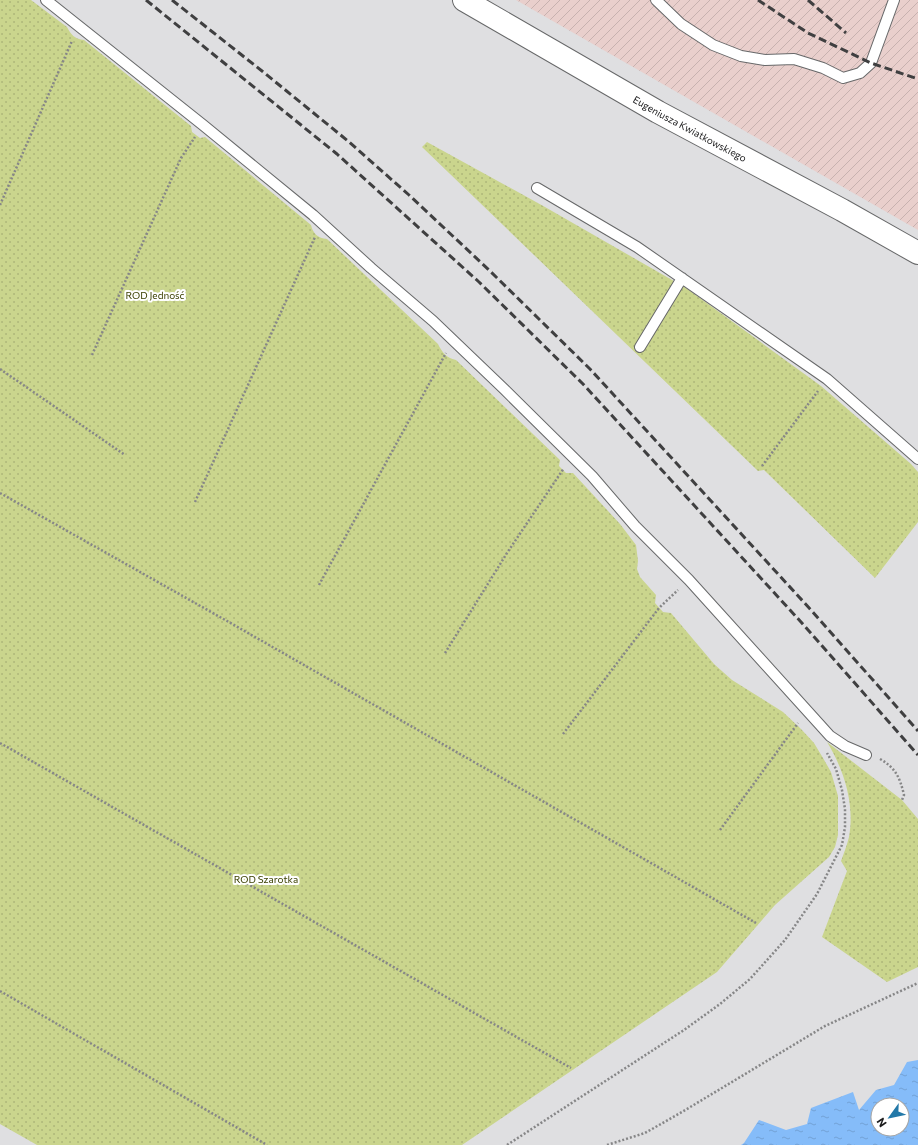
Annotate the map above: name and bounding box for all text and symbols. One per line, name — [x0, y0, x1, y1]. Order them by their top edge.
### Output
street label: Eugeniusza Kwiatkowskiego — [631, 93, 749, 164]
park label: ROD Jedność — [125, 289, 185, 301]
park label: ROD Szarotka — [234, 873, 298, 885]
north arrow — [870, 1097, 910, 1137]
text: N — [873, 1116, 889, 1130]

